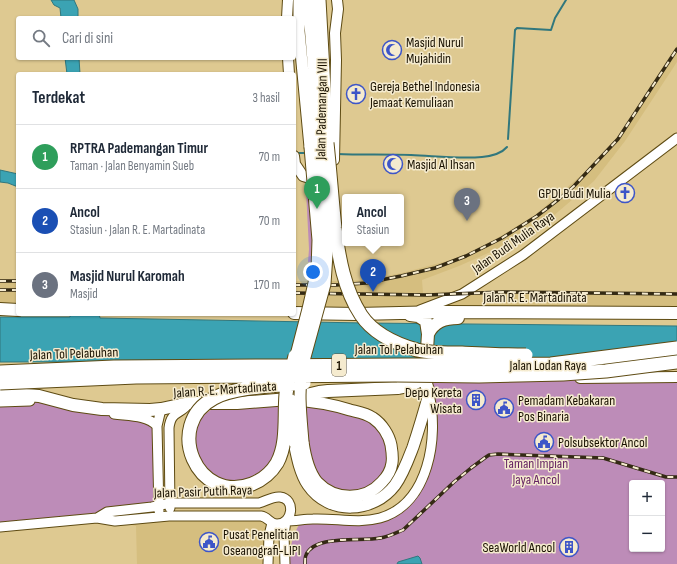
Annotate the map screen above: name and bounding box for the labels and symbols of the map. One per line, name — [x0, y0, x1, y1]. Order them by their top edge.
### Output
place label: Masjid Nurul Mujahidin — [406, 34, 463, 67]
mosque icon: Masjid Nurul Mujahidin — [381, 39, 403, 61]
street label: Jalan Pademangan VIII — [312, 58, 331, 161]
place label: Gereja Bethel Indonesia Jemaat Kemuliaan — [369, 78, 480, 111]
church icon: Gereja Bethel Indonesia Jemaat Kemuliaan — [345, 83, 367, 105]
mosque icon: Masjid Al Ihsan — [382, 153, 404, 175]
place label: Masjid Al Ihsan — [407, 156, 475, 173]
pin: 1 — [304, 176, 330, 209]
church icon: GPDI Budi Mulia — [614, 182, 636, 204]
place label: GPDI Budi Mulia — [538, 185, 611, 202]
pin: 3 — [454, 188, 480, 221]
street label: Jalan Budi Mulia Raya — [468, 208, 558, 278]
pin: 2 — [360, 259, 386, 292]
your location — [303, 262, 323, 282]
street label: Jalan R. E. Martadinata — [482, 289, 587, 306]
street label: Jalan Tol Pelabuhan — [354, 341, 443, 358]
street label: Jalan Tol Pelabuhan — [29, 343, 119, 364]
road number: 1 — [332, 354, 346, 376]
street label: Jalan Lodan Raya — [509, 357, 586, 374]
street label: Jalan R. E. Martadinata — [172, 377, 277, 402]
place label: Depo Kereta Wisata — [405, 384, 462, 417]
building icon: Depo Kereta Wisata — [465, 389, 487, 411]
place label: Pemadam Kebakaran Pos Binaria — [518, 392, 615, 425]
public building icon: Pemadam Kebakaran Pos Binaria — [493, 397, 515, 419]
public building icon: Polsubsektor Ancol — [533, 431, 555, 453]
place label: Polsubsektor Ancol — [558, 434, 647, 451]
park label: Taman Impian Jaya Ancol — [504, 455, 568, 488]
street label: Jalan Pasir Putih Raya — [153, 481, 253, 502]
place label: Pusat Penelitian Oseanografi-LIPI — [223, 526, 301, 559]
public building icon: Pusat Penelitian Oseanografi-LIPI — [198, 531, 220, 553]
building icon: SeaWorld Ancol — [558, 536, 580, 558]
place label: SeaWorld Ancol — [482, 539, 555, 556]

